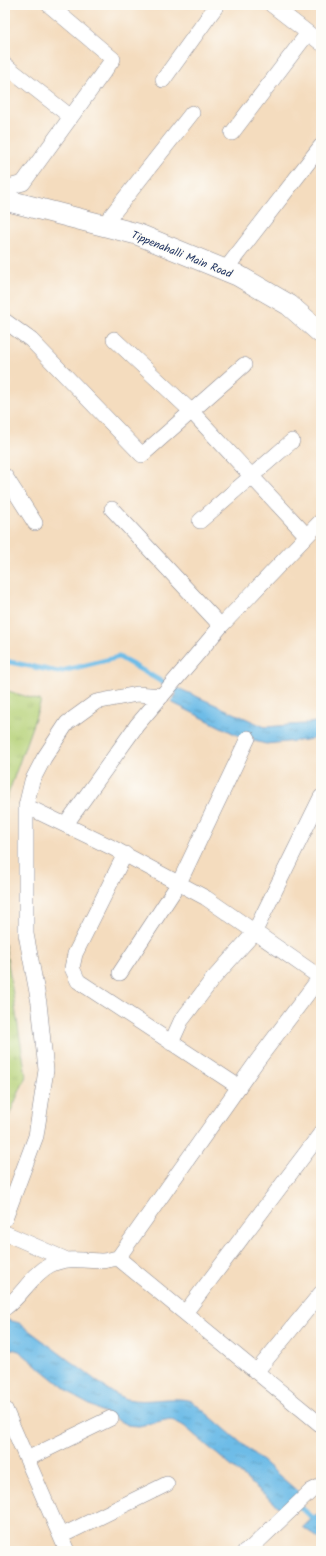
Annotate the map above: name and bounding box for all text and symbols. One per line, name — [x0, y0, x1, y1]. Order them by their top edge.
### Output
street label: Tippenahalli Main Road — [129, 226, 235, 284]

